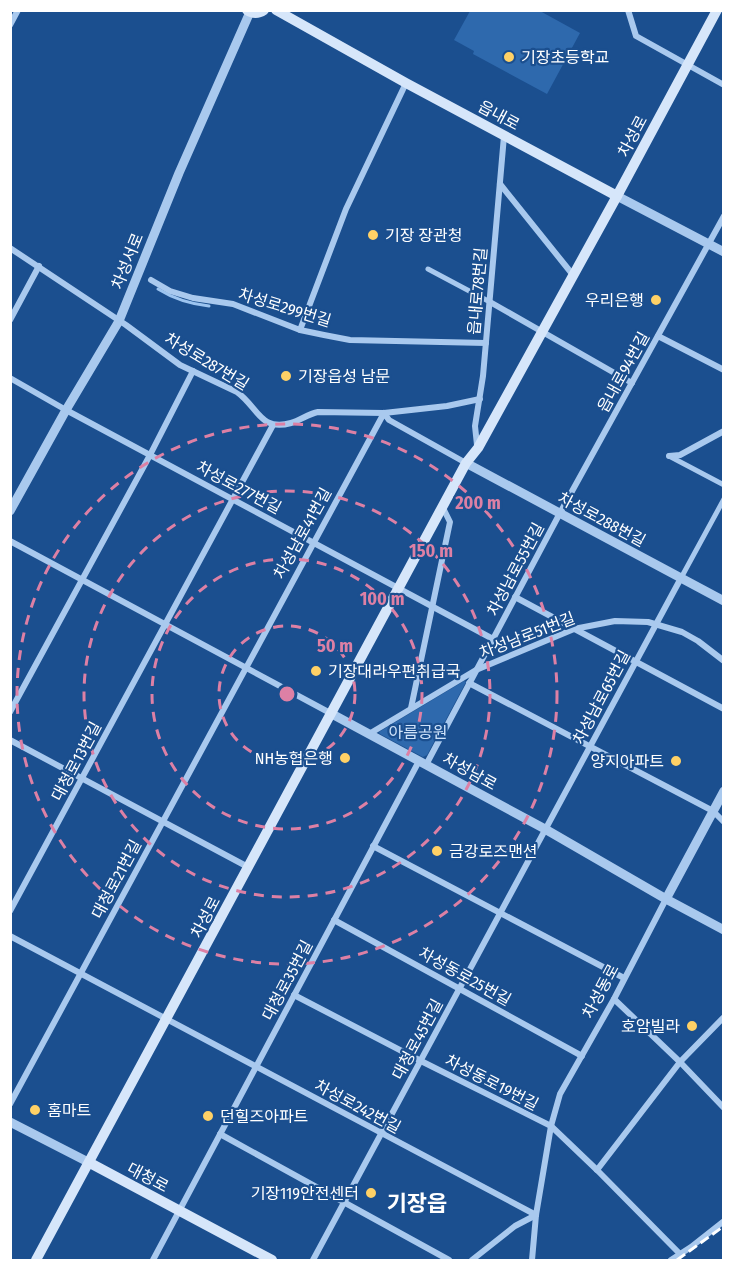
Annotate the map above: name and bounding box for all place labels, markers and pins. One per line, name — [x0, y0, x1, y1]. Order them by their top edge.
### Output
place label: 기장초등학교 — [521, 48, 609, 67]
marker: 기장초등학교 — [502, 50, 516, 64]
place label: 기장 장관청 — [385, 226, 462, 245]
marker: 기장 장관청 — [366, 228, 380, 242]
place label: 우리은행 — [585, 291, 644, 310]
marker: 우리은행 — [649, 293, 663, 307]
place label: 기장읍성 남문 — [298, 367, 390, 386]
marker: 기장읍성 남문 — [279, 369, 293, 383]
place label: 기장대라우편취급국 — [328, 662, 460, 681]
marker: 기장대라우편취급국 — [309, 664, 323, 678]
centre of rings — [277, 684, 297, 704]
place label: NH농협은행 — [255, 749, 333, 768]
marker: NH농협은행 — [338, 751, 352, 765]
place label: 양지아파트 — [590, 752, 664, 771]
marker: 양지아파트 — [669, 754, 683, 768]
place label: 금강로즈맨션 — [449, 842, 537, 861]
marker: 금강로즈맨션 — [430, 844, 444, 858]
place label: 호암빌라 — [621, 1017, 680, 1036]
marker: 호암빌라 — [685, 1019, 699, 1033]
place label: 홈마트 — [47, 1101, 91, 1120]
marker: 홈마트 — [28, 1103, 42, 1117]
place label: 던힐즈아파트 — [220, 1107, 308, 1126]
marker: 던힐즈아파트 — [201, 1109, 215, 1123]
place label: 기장119안전센터 — [251, 1184, 359, 1203]
marker: 기장119안전센터 — [364, 1186, 378, 1200]

